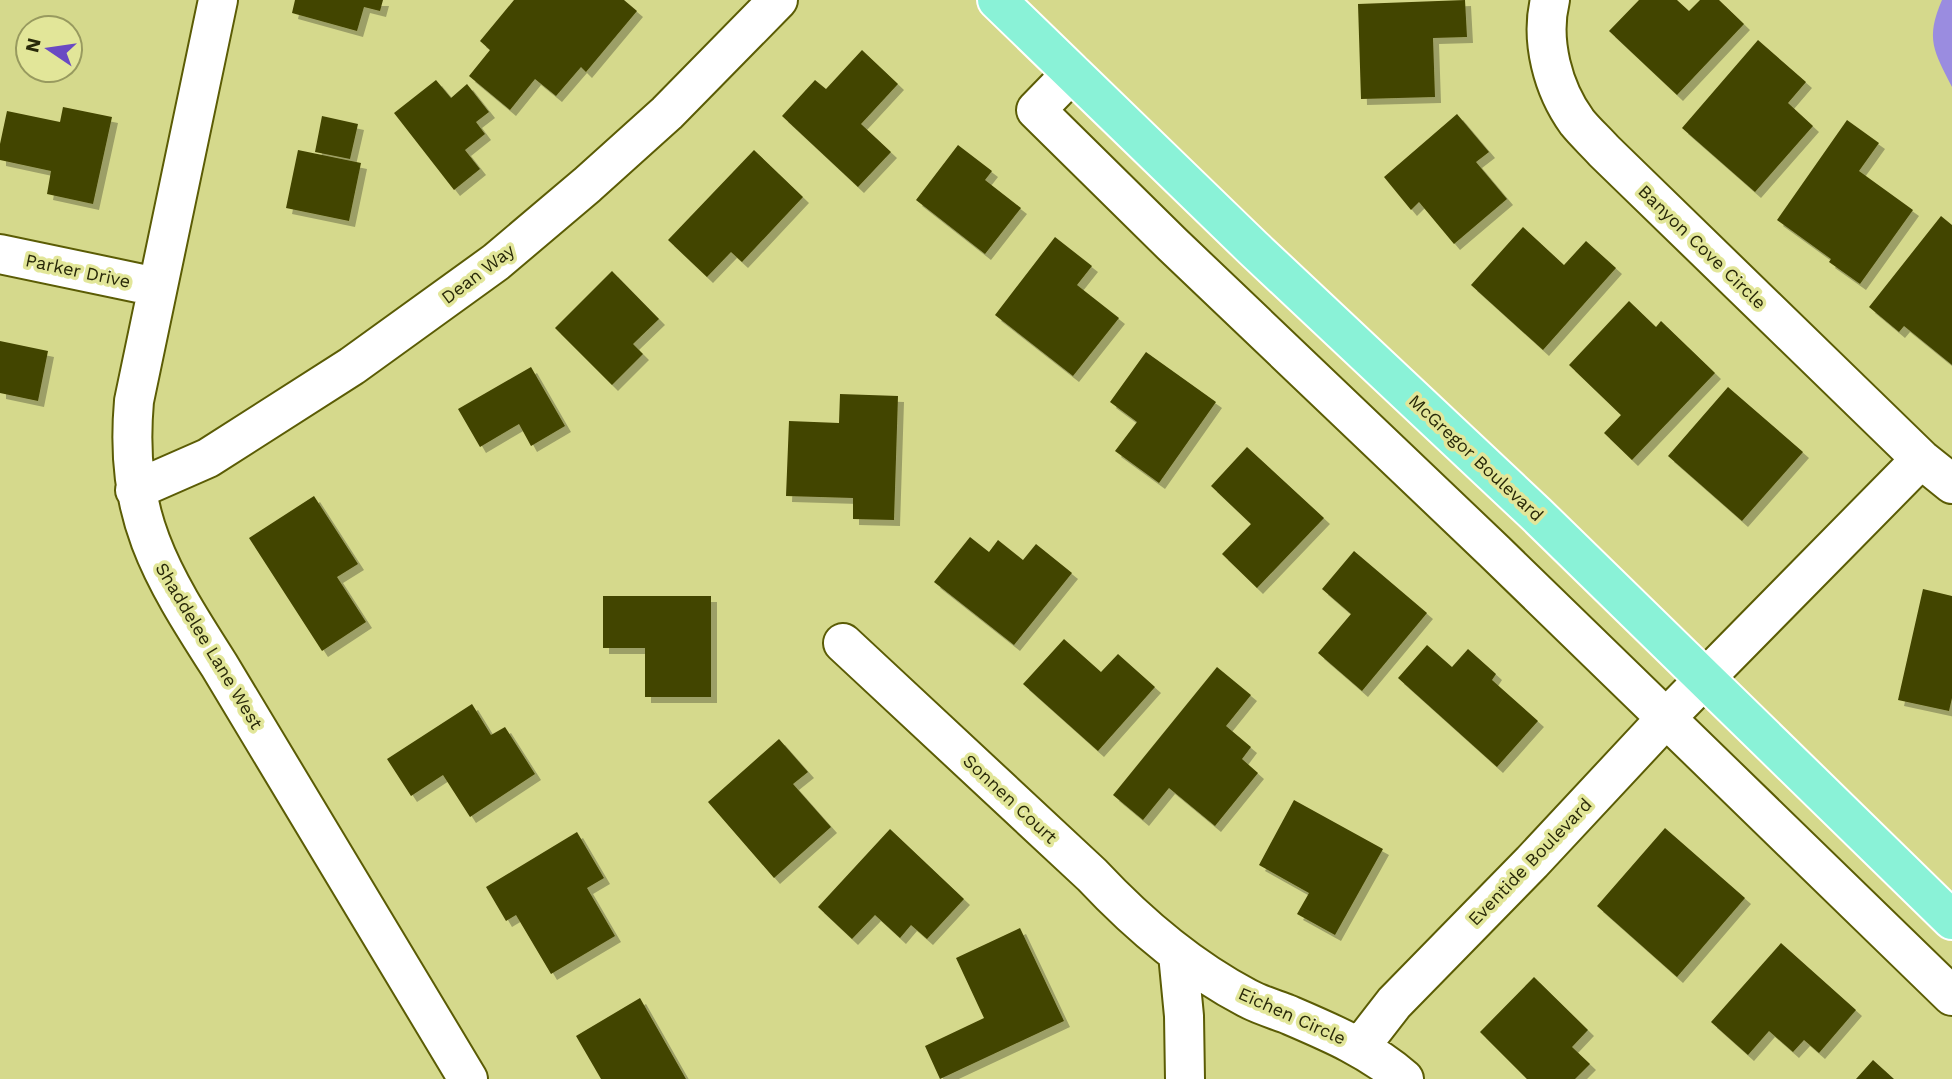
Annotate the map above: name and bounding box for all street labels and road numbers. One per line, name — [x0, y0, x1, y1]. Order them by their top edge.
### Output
street label: Banyon Cove Circle — [1634, 180, 1771, 313]
street label: Dean Way — [437, 239, 519, 308]
street label: Parker Drive — [24, 249, 132, 292]
street label: McGregor Boulevard — [1405, 390, 1548, 525]
street label: Shaddelee Lane West — [151, 559, 268, 733]
street label: Sonnen Court — [959, 750, 1062, 848]
street label: Eventide Boulevard — [1463, 794, 1596, 930]
street label: Eichen Circle — [1235, 982, 1349, 1049]

